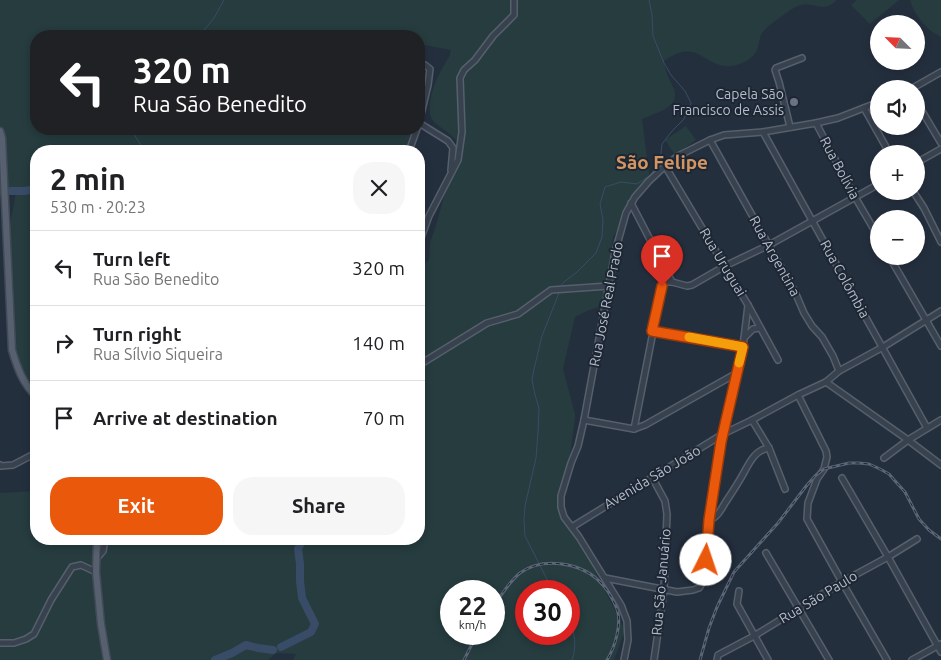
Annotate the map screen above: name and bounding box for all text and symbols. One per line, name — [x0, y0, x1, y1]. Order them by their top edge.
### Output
north arrow — [870, 15, 925, 70]
map controls — [870, 15, 925, 265]
icon: left — [50, 50, 115, 115]
text: 320 m — [133, 50, 231, 90]
button: sound — [870, 80, 925, 135]
place label: Capela São Francisco de Assis — [673, 86, 784, 118]
text: Rua São Benedito — [133, 91, 307, 116]
marker: Capela São Francisco de Assis — [788, 96, 800, 108]
street label: Rua Bolívia — [817, 134, 863, 202]
button: + — [870, 145, 925, 200]
district label: São Felipe — [616, 151, 708, 173]
text: 2 min — [50, 162, 126, 196]
button: close — [353, 162, 405, 214]
text: 530 m · 20:23 — [50, 198, 146, 216]
button: − — [870, 210, 925, 265]
street label: Rua Argentina — [746, 213, 804, 299]
street label: Rua Uruguai — [696, 225, 750, 299]
pin — [641, 235, 683, 286]
street label: Rua Colômbia — [817, 237, 873, 321]
street label: Rua José Real Prado — [586, 240, 626, 368]
icon: arrive — [648, 242, 676, 270]
text: Turn left — [93, 248, 171, 270]
icon: left — [50, 254, 78, 282]
text: 320 m — [352, 257, 405, 279]
text: Rua São Benedito — [93, 270, 219, 288]
text: Turn right — [93, 323, 181, 345]
icon: right — [50, 329, 78, 357]
text: 140 m — [352, 332, 405, 354]
text: Rua Sílvio Siqueira — [93, 345, 223, 363]
icon: arrive — [50, 404, 78, 432]
text: Arrive at destination — [93, 407, 278, 429]
text: 70 m — [363, 407, 405, 429]
street label: Avenida São João — [601, 442, 703, 512]
button: Exit — [50, 477, 223, 535]
button: Share — [233, 477, 405, 535]
street label: Rua São Januário — [648, 528, 674, 636]
position arrow — [679, 533, 731, 585]
street label: Rua São Paulo — [776, 567, 860, 627]
speed limit sign: 30 — [515, 580, 580, 645]
text: 22 — [458, 592, 487, 620]
text: km/h — [459, 618, 486, 631]

